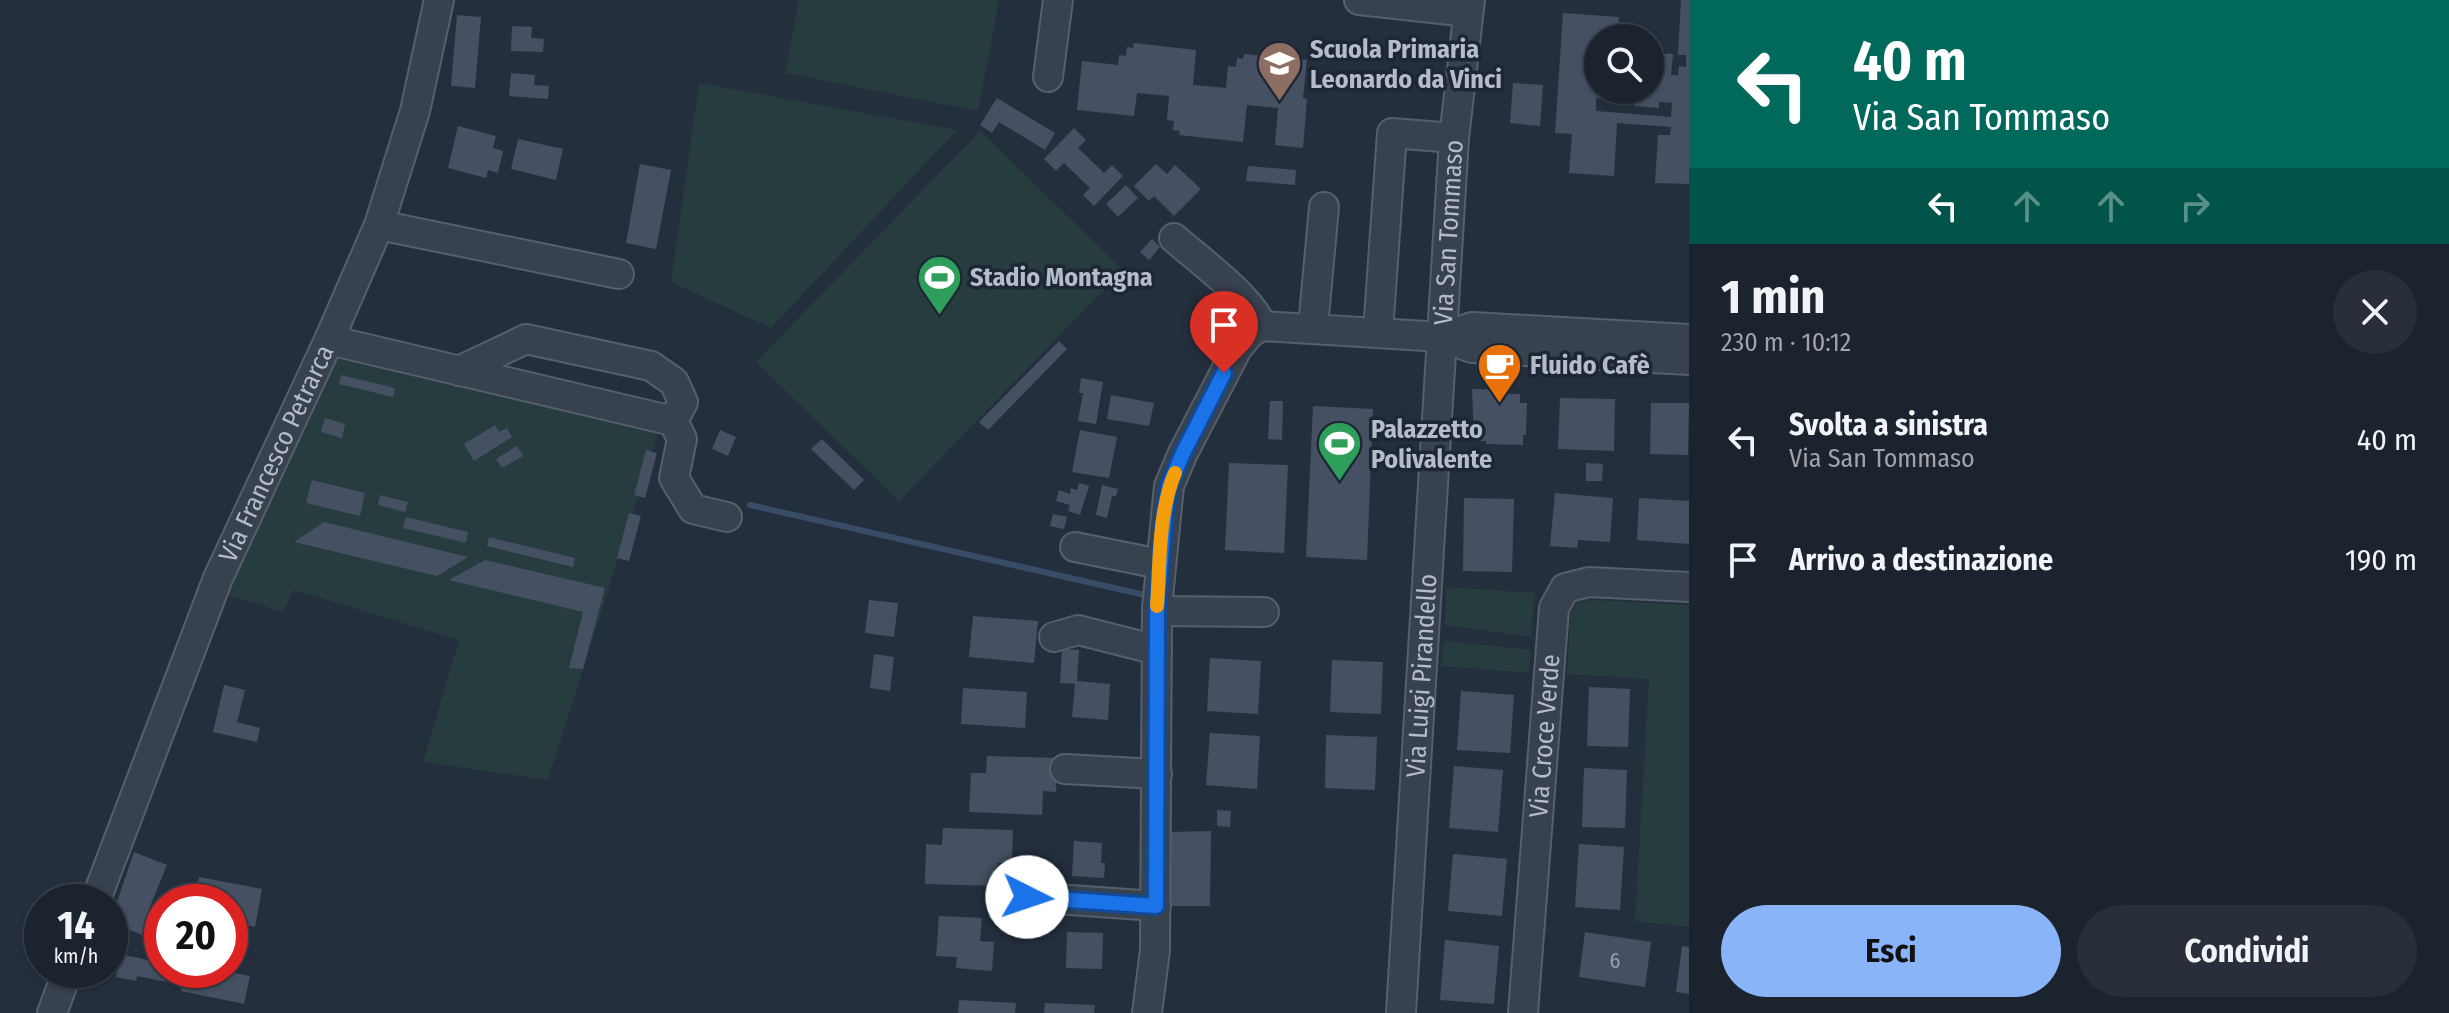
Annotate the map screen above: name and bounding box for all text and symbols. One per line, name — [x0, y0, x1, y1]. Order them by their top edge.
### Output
map controls — [1584, 24, 1664, 104]
button: search — [1584, 24, 1664, 104]
text: 40 m — [1853, 28, 1967, 95]
icon: left — [1721, 32, 1825, 136]
place label: Scuola Primaria Leonardo da Vinci — [1310, 34, 1502, 95]
school or university icon: Scuola Primaria Leonardo da Vinci — [1255, 40, 1303, 103]
text: Via San Tommaso — [1853, 96, 2110, 140]
street label: Via San Tommaso — [1427, 139, 1469, 326]
icon: left — [1921, 184, 1965, 228]
icon: ahead — [2005, 184, 2049, 228]
icon: ahead — [2089, 184, 2133, 228]
icon: right — [2173, 184, 2217, 228]
sports icon: Stadio Montagna — [915, 253, 963, 316]
place label: Stadio Montagna — [970, 262, 1153, 293]
text: 1 min — [1721, 268, 1826, 326]
button: close — [2333, 270, 2417, 354]
pin — [1190, 291, 1258, 373]
icon: arrive — [1202, 303, 1246, 347]
text: 230 m · 10:12 — [1721, 327, 1851, 358]
street label: Via Francesco Petrarca — [212, 340, 340, 567]
cafe icon: Fluido Cafè — [1475, 341, 1523, 404]
place label: Fluido Cafè — [1530, 350, 1650, 381]
text: Svolta a sinistra — [1789, 407, 1988, 443]
place label: Palazzetto Polivalente — [1371, 414, 1492, 475]
icon: left — [1721, 418, 1765, 462]
sports icon: Palazzetto Polivalente — [1316, 420, 1364, 483]
text: 40 m — [2357, 422, 2417, 458]
text: Via San Tommaso — [1789, 443, 1975, 474]
icon: arrive — [1721, 538, 1765, 582]
text: Arrivo a destinazione — [1789, 542, 2053, 578]
text: 190 m — [2345, 542, 2417, 578]
street label: Via Luigi Pirandello — [1400, 573, 1443, 778]
street label: Via Croce Verde — [1523, 653, 1566, 819]
position arrow — [985, 855, 1069, 939]
speed limit sign: 20 — [144, 884, 248, 988]
text: 14 — [57, 902, 95, 950]
button: Esci — [1721, 905, 2061, 997]
button: Condividi — [2077, 905, 2417, 997]
text: km/h — [54, 944, 98, 968]
house number: 6 — [1610, 947, 1621, 974]

